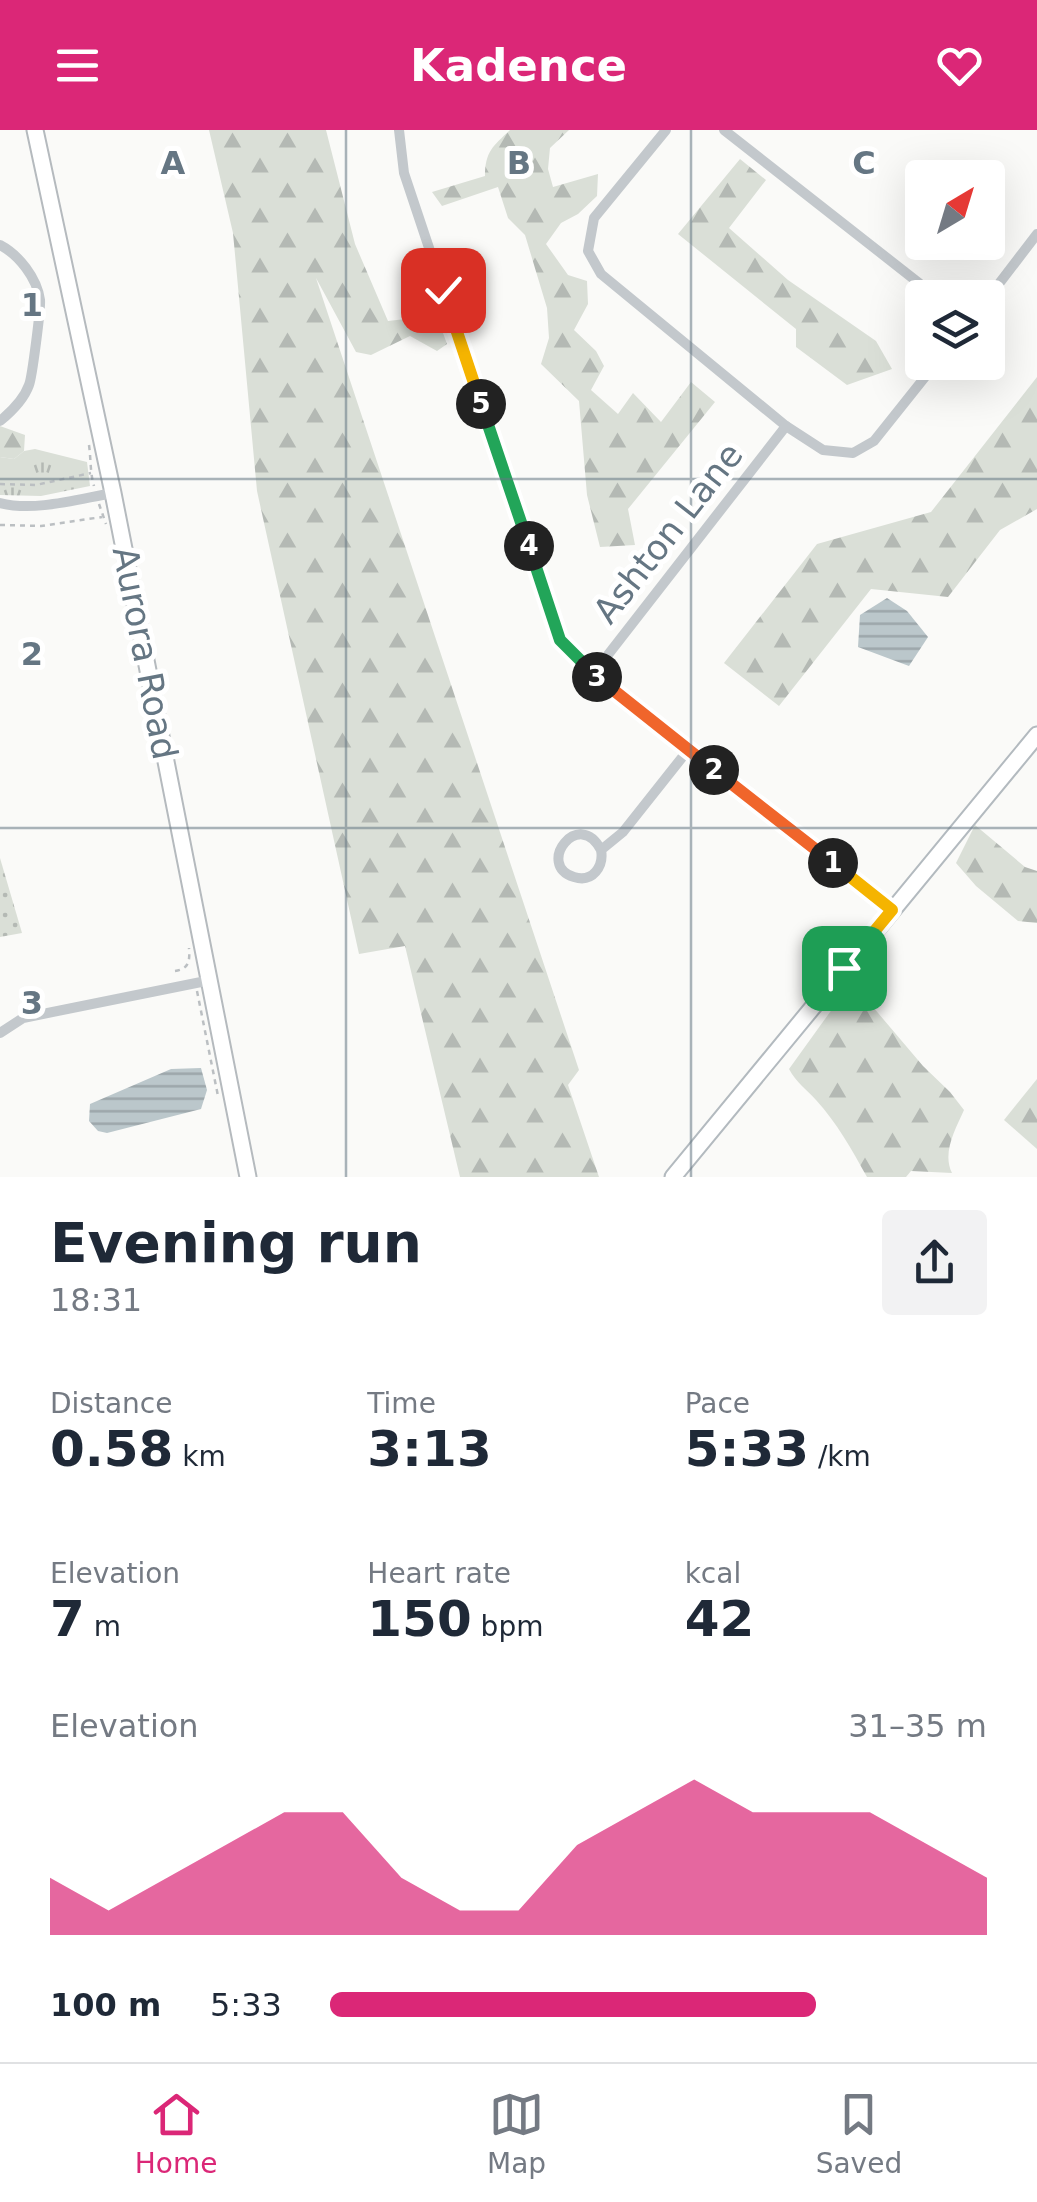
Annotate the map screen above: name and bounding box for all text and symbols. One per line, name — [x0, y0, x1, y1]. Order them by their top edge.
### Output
icon: menu — [50, 38, 105, 93]
icon: heart — [932, 38, 987, 93]
text: Kadence — [410, 39, 627, 92]
text: A — [161, 144, 186, 182]
text: B — [507, 144, 531, 182]
text: C — [852, 144, 876, 182]
north arrow — [905, 160, 1005, 260]
map controls — [905, 160, 1005, 380]
pin — [401, 248, 486, 333]
icon: check — [416, 263, 471, 318]
button: layers — [905, 280, 1005, 380]
text: 1 — [21, 286, 43, 324]
pin: 5 — [456, 379, 506, 429]
text: 5 — [471, 387, 491, 420]
street label: Ashton Lane — [585, 435, 751, 631]
pin: 4 — [504, 521, 554, 571]
text: 4 — [519, 529, 539, 562]
street label: Aurora Road — [105, 543, 185, 763]
text: 2 — [21, 635, 43, 673]
pin: 3 — [572, 652, 622, 702]
text: 3 — [587, 660, 607, 693]
pin: 2 — [689, 745, 739, 795]
text: 2 — [704, 753, 724, 786]
pin: 1 — [808, 838, 858, 888]
text: 1 — [823, 846, 843, 879]
pin — [802, 926, 887, 1011]
icon: arrive — [817, 941, 872, 996]
text: 3 — [21, 984, 43, 1022]
button: share — [882, 1210, 987, 1315]
text: Evening run — [50, 1211, 422, 1275]
text: 18:31 — [50, 1281, 142, 1319]
text: Distance — [50, 1387, 172, 1420]
text: Time — [367, 1387, 436, 1420]
text: Pace — [685, 1387, 750, 1420]
text: 0.58 — [50, 1420, 173, 1478]
text: 3:13 — [367, 1420, 492, 1478]
text: 5:33 — [685, 1420, 809, 1478]
text: km — [173, 1440, 226, 1473]
text: /km — [809, 1440, 871, 1473]
text: Elevation — [50, 1557, 180, 1590]
text: Heart rate — [367, 1557, 511, 1590]
text: kcal — [685, 1557, 741, 1590]
text: 7 — [50, 1590, 85, 1648]
text: 150 — [367, 1590, 472, 1648]
text: 42 — [685, 1590, 754, 1648]
text: m — [85, 1610, 121, 1643]
text: bpm — [472, 1610, 543, 1643]
text: Elevation — [50, 1707, 199, 1745]
text: 31–35 m — [848, 1707, 987, 1745]
text: 100 m — [50, 1986, 161, 2024]
text: 5:33 — [210, 1986, 282, 2024]
tab: Home — [135, 2087, 217, 2180]
tab: Map — [487, 2087, 546, 2180]
tab: Saved — [816, 2087, 902, 2180]

